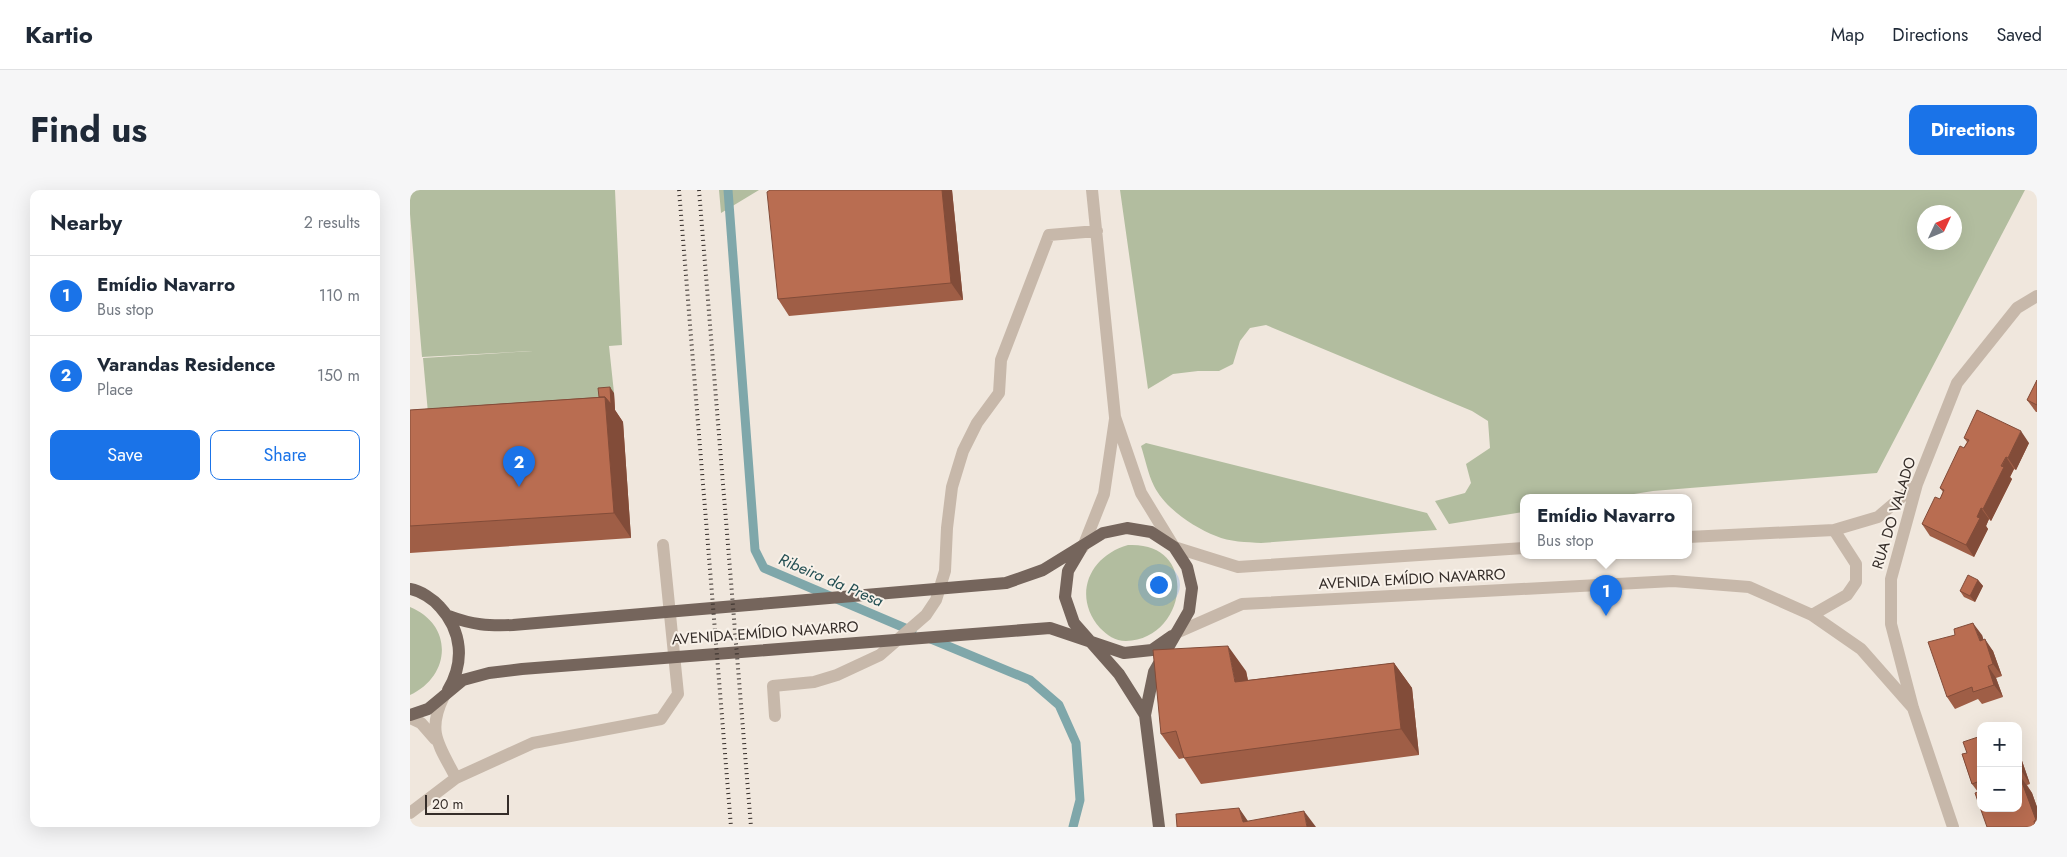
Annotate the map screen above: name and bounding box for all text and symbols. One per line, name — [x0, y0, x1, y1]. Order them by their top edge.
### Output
text: Kartio — [25, 17, 93, 52]
text: Map — [1831, 22, 1864, 48]
text: Directions — [1892, 22, 1968, 48]
text: Saved — [1996, 22, 2042, 48]
text: Find us — [30, 105, 147, 155]
button: Directions — [1909, 105, 2037, 155]
north arrow — [1917, 205, 1962, 250]
text: Nearby — [50, 208, 122, 238]
text: 2 results — [304, 211, 360, 234]
text: Emídio Navarro — [97, 271, 235, 298]
text: 1 — [62, 284, 70, 307]
text: 110 m — [319, 284, 360, 307]
text: Bus stop — [97, 298, 154, 321]
text: Varandas Residence — [97, 351, 276, 378]
text: 2 — [61, 364, 71, 387]
text: 150 m — [317, 364, 360, 387]
text: Place — [97, 378, 133, 401]
button: Save — [50, 430, 200, 480]
button: Share — [210, 430, 360, 480]
pin: 2 — [503, 446, 535, 487]
street label: RUA DO VALADO — [1866, 454, 1922, 572]
popup — [1520, 494, 1692, 559]
text: Emídio Navarro — [1537, 502, 1675, 529]
text: Bus stop — [1537, 529, 1594, 552]
water label: Ribeira da Presa — [775, 548, 887, 612]
street label: AVENIDA EMÍDIO NAVARRO — [1318, 563, 1506, 595]
your location — [1146, 572, 1172, 598]
pin: 1 — [1590, 575, 1622, 616]
street label: AVENIDA EMÍDIO NAVARRO — [671, 615, 859, 651]
map controls — [1977, 722, 2022, 812]
button: + — [1977, 722, 2022, 767]
button: − — [1977, 767, 2022, 812]
scale bar — [425, 792, 509, 815]
text: 20 m — [432, 794, 464, 814]

